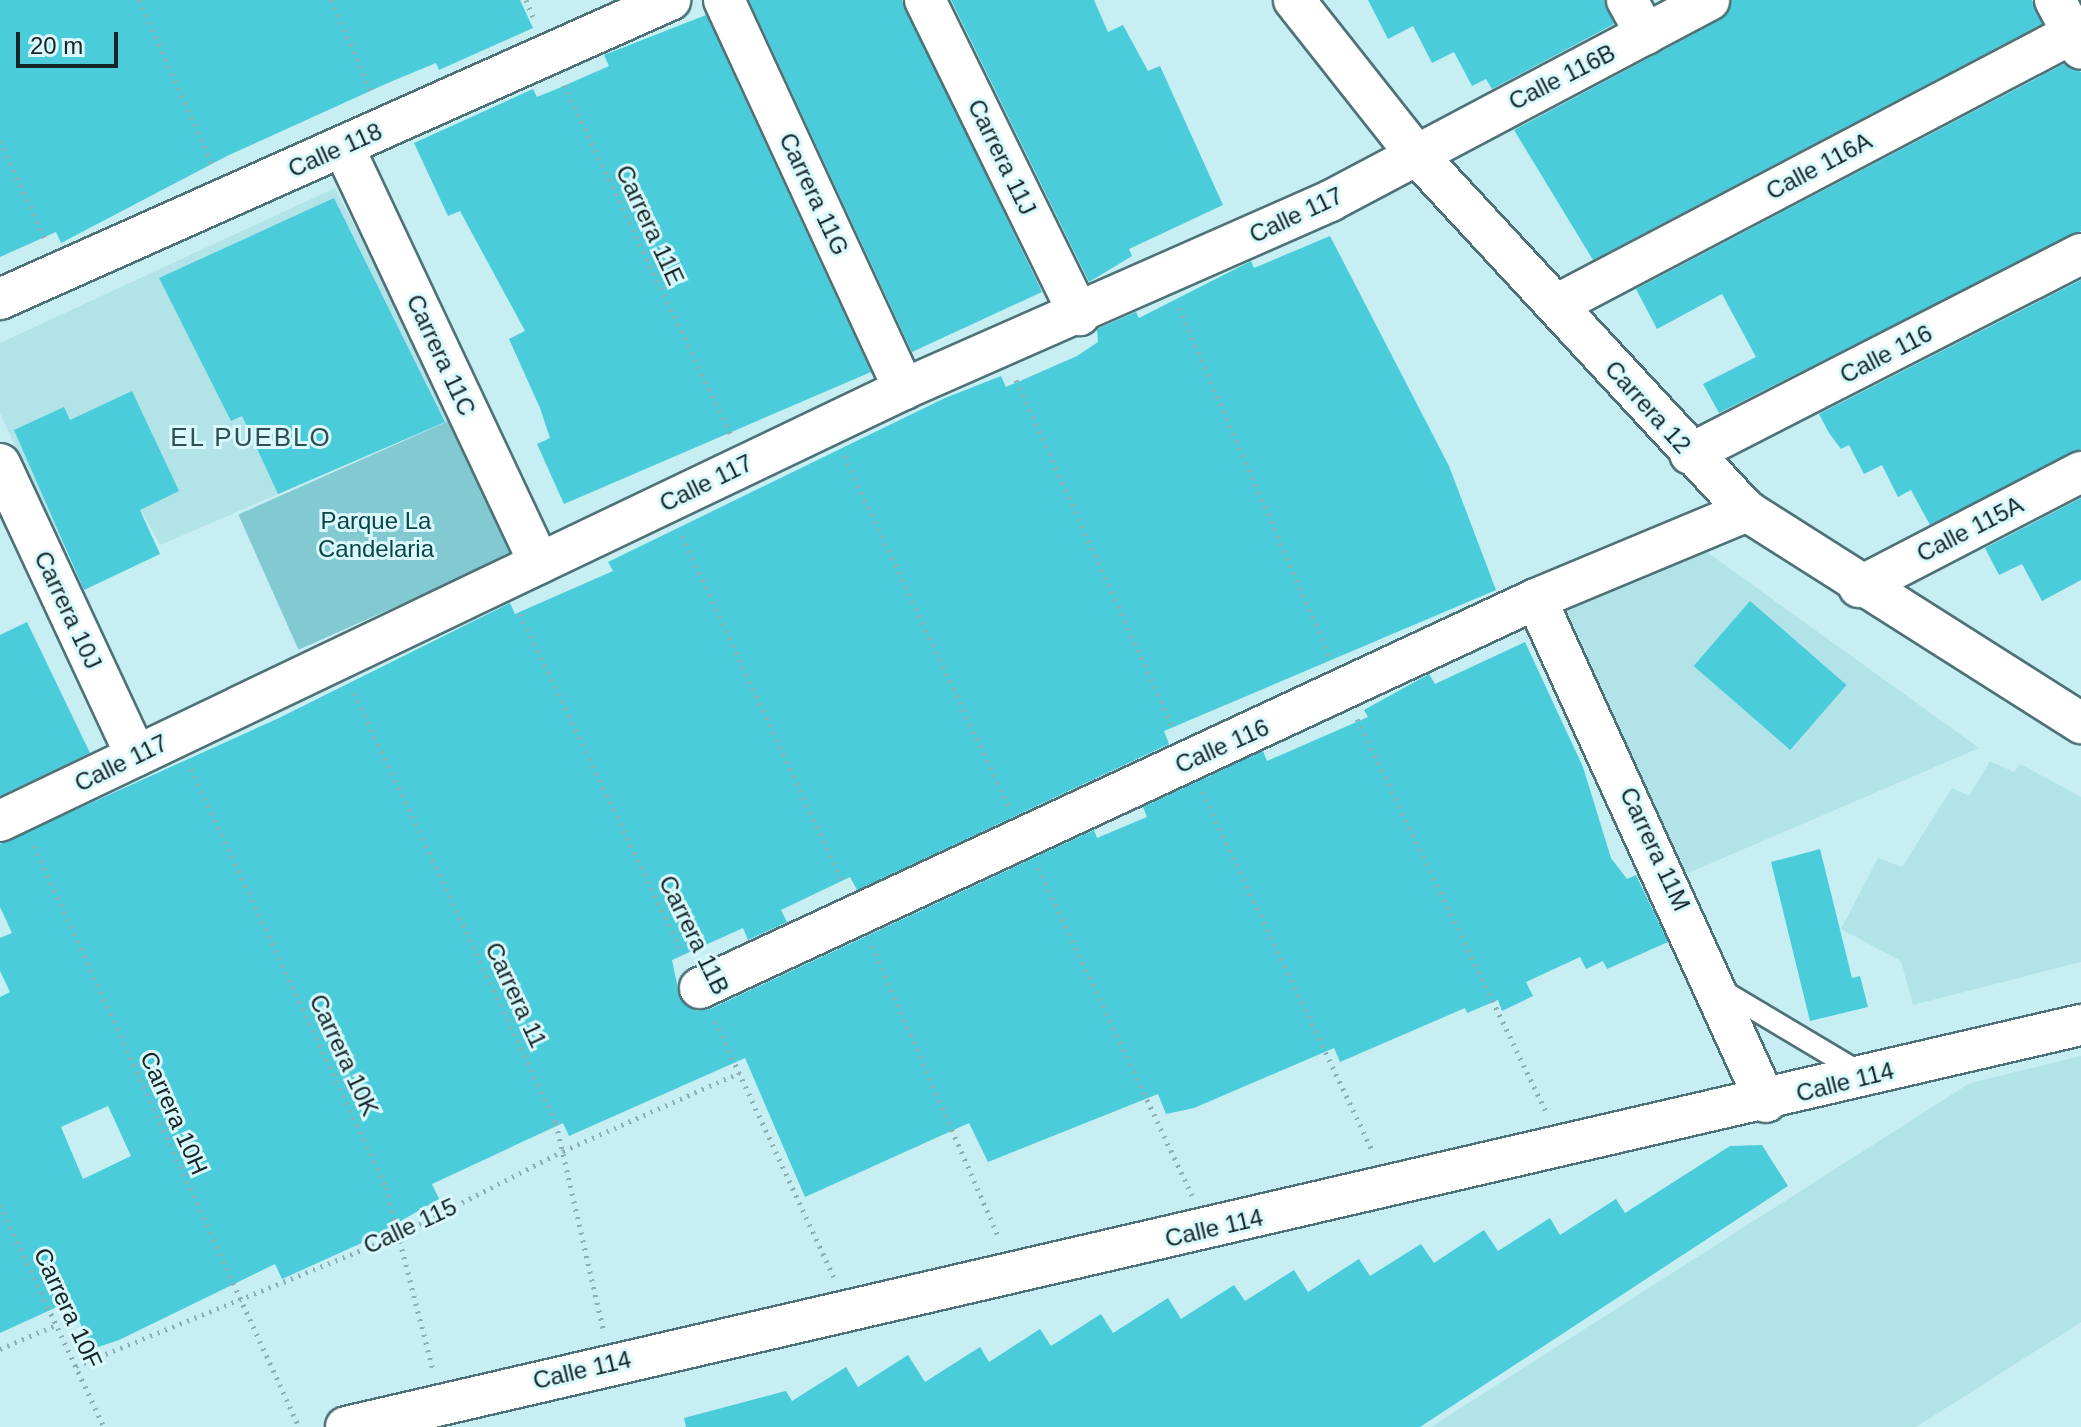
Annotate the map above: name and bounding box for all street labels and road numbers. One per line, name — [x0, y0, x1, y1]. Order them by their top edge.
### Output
street label: Calle 116B — [1504, 38, 1620, 116]
street label: Carrera 11J — [962, 95, 1042, 219]
street label: Calle 118 — [284, 117, 386, 183]
street label: Calle 116A — [1761, 126, 1877, 206]
street label: Carrera 11G — [773, 128, 855, 260]
street label: Carrera 11E — [610, 160, 690, 290]
street label: Calle 117 — [1245, 181, 1347, 249]
street label: Carrera 11C — [400, 290, 482, 420]
street label: Calle 116 — [1835, 319, 1937, 389]
street label: Carrera 12 — [1599, 355, 1697, 459]
street label: Calle 117 — [655, 448, 757, 518]
street label: Calle 115A — [1912, 490, 2028, 568]
street label: Carrera 10J — [28, 546, 108, 674]
street label: Calle 116 — [1171, 713, 1273, 779]
street label: Calle 117 — [70, 728, 172, 798]
street label: Carrera 11M — [1614, 783, 1696, 915]
street label: Carrera 11B — [653, 871, 735, 999]
street label: Carrera 11 — [479, 938, 553, 1052]
street label: Carrera 10K — [303, 990, 385, 1120]
street label: Carrera 10H — [134, 1047, 214, 1179]
street label: Calle 114 — [1793, 1056, 1897, 1108]
street label: Calle 115 — [359, 1192, 461, 1260]
street label: Calle 114 — [1162, 1203, 1266, 1253]
street label: Carrera 10F — [28, 1243, 108, 1373]
street label: Calle 114 — [530, 1345, 634, 1395]

